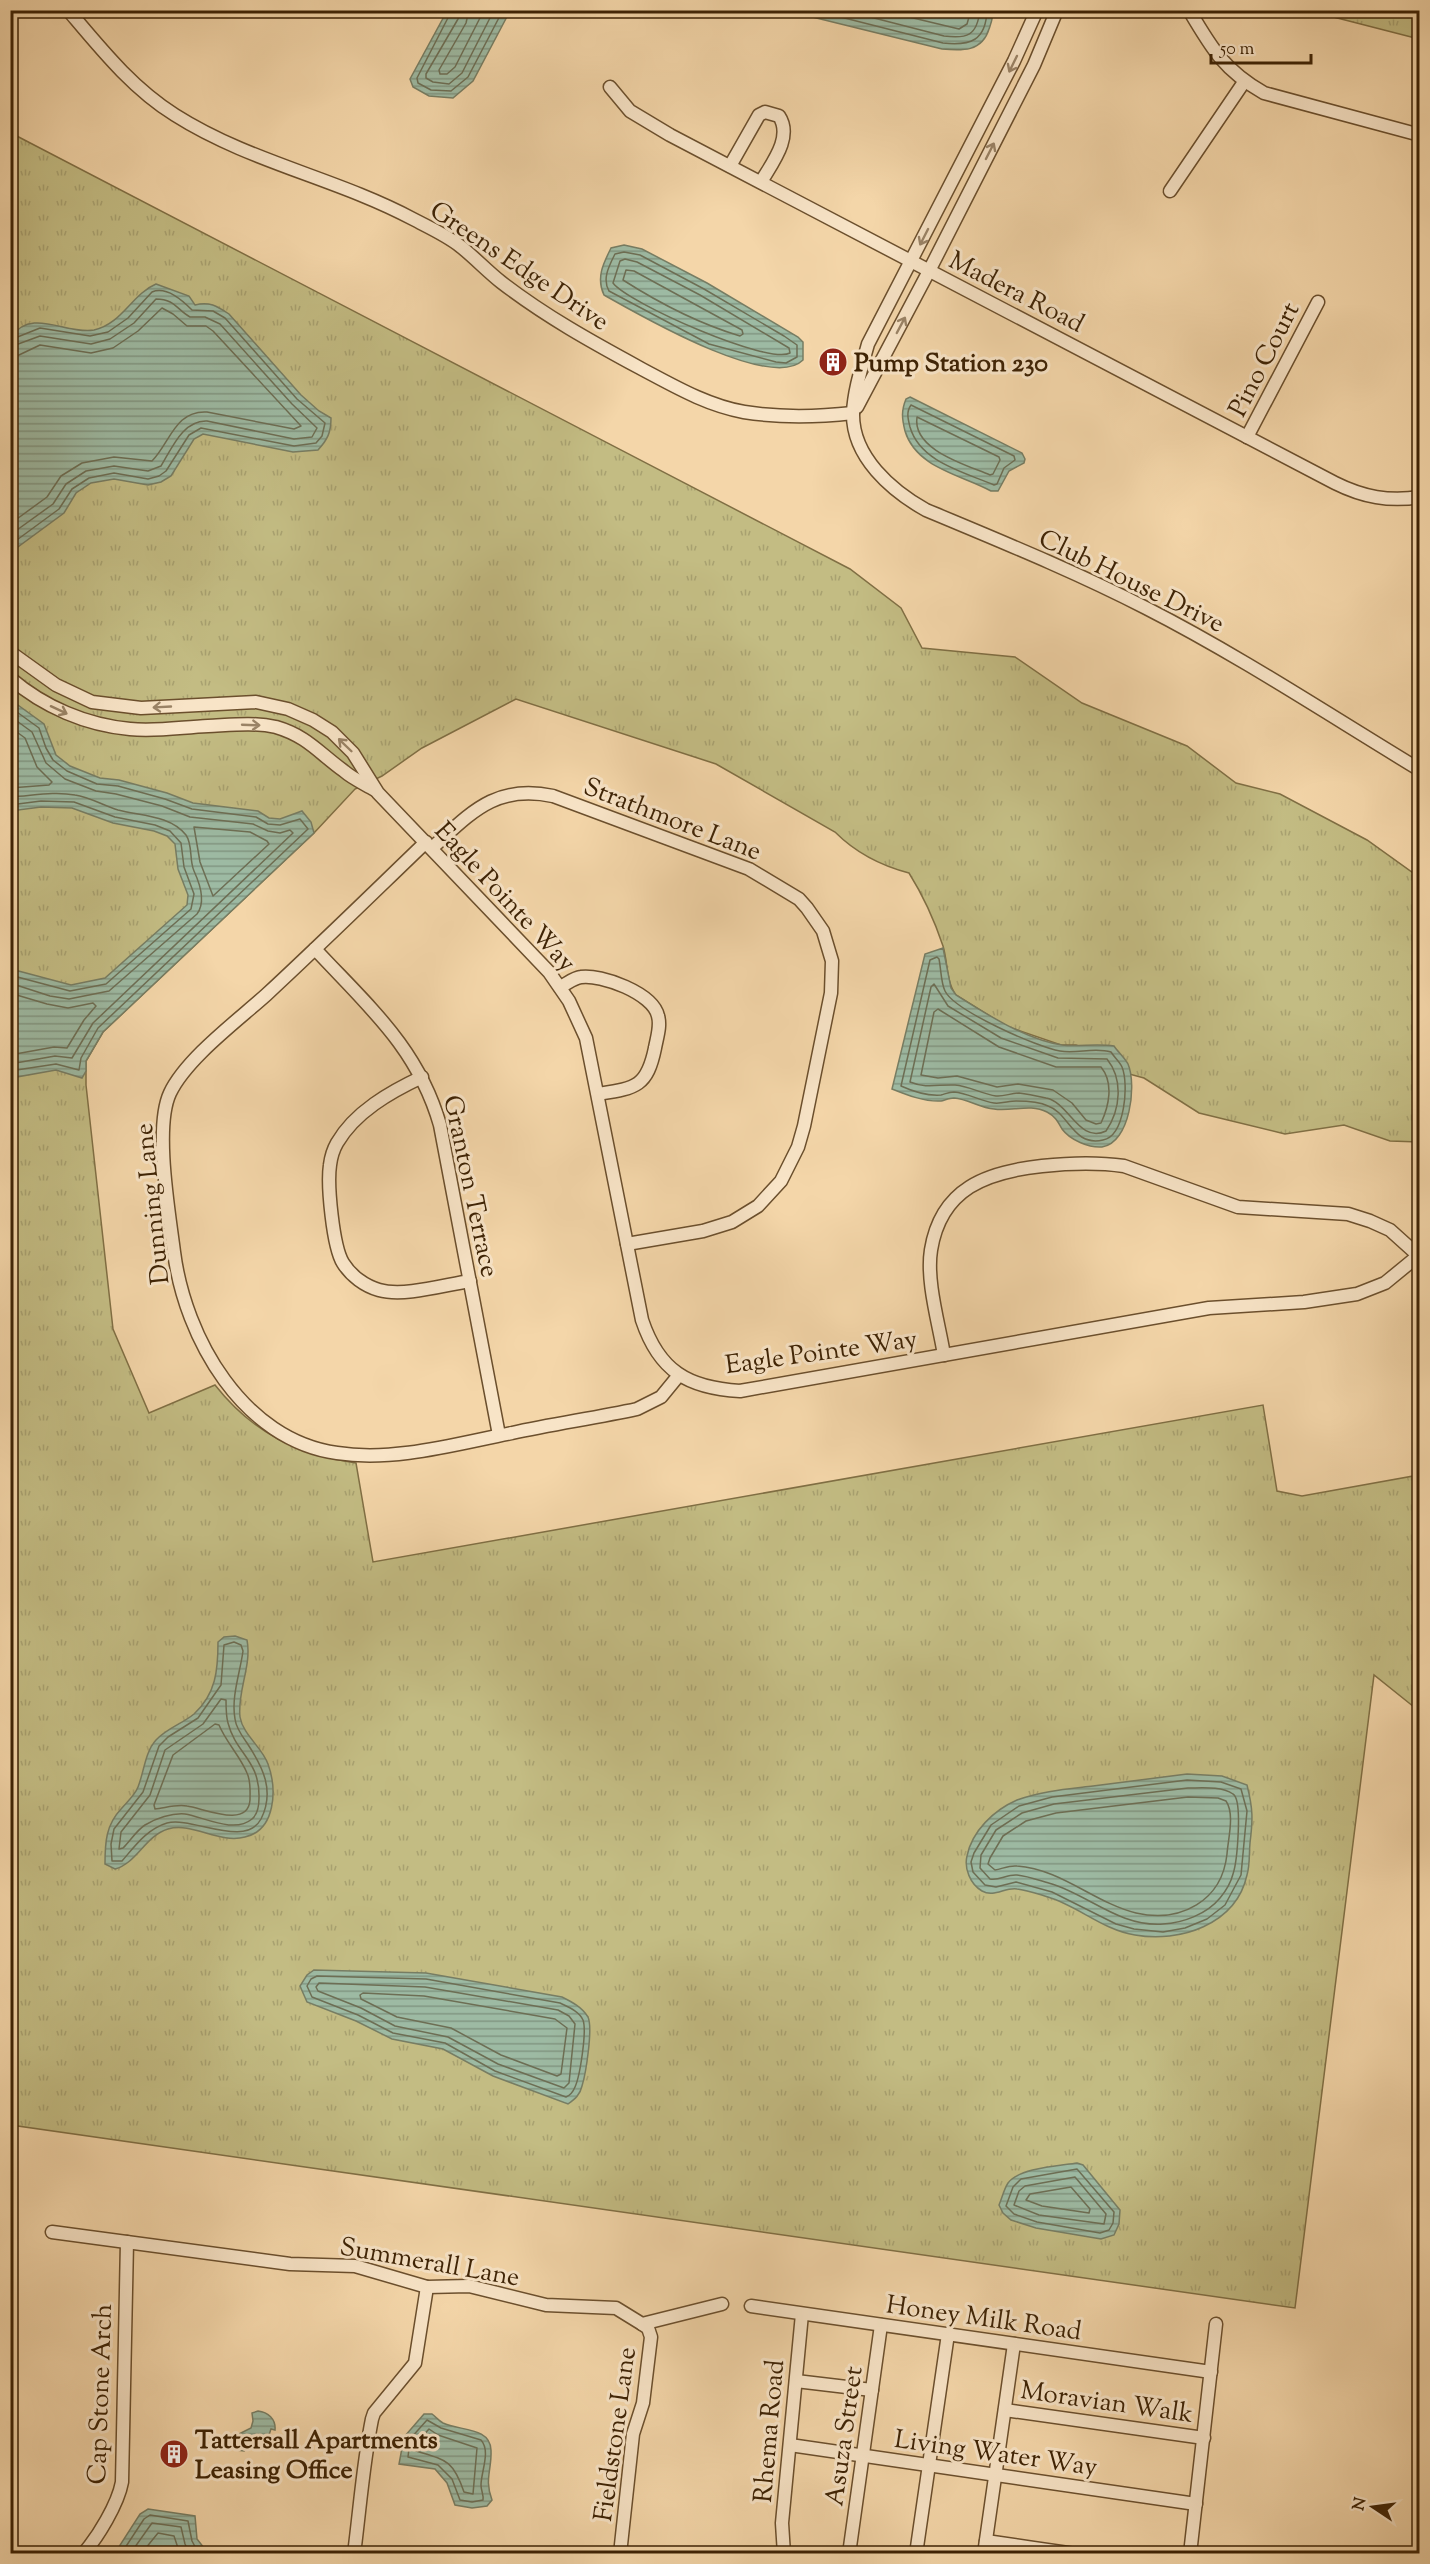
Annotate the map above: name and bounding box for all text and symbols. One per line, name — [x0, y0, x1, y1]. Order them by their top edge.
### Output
scale bar — [1211, 27, 1312, 65]
text: 50 m — [1219, 37, 1255, 63]
one-way arrow — [1006, 54, 1018, 72]
one-way arrow — [985, 143, 996, 161]
street label: Greens Edge Drive — [422, 193, 616, 341]
one-way arrow — [918, 228, 929, 246]
street label: Madera Road — [942, 243, 1090, 343]
street label: Pino Court — [1220, 296, 1310, 424]
one-way arrow — [896, 316, 907, 334]
building icon: Pump Station 230 — [817, 346, 849, 378]
place label: Pump Station 230 — [854, 346, 1048, 383]
street label: Club House Drive — [1032, 521, 1230, 643]
one-way arrow — [152, 701, 172, 712]
one-way arrow — [50, 705, 68, 717]
one-way arrow — [241, 720, 261, 731]
one-way arrow — [338, 738, 353, 752]
street label: Strathmore Lane — [578, 769, 766, 871]
street label: Eagle Pointe Way — [425, 814, 584, 981]
street label: Granton Terrace — [432, 1092, 507, 1281]
street label: Dunning Lane — [127, 1121, 180, 1286]
street label: Eagle Pointe Way — [723, 1322, 920, 1385]
street label: Summerall Lane — [337, 2229, 522, 2297]
street label: Honey Milk Road — [884, 2287, 1084, 2352]
street label: Cap Stone Arch — [80, 2303, 123, 2485]
street label: Fieldstone Lane — [586, 2345, 647, 2524]
street label: Rhema Road — [746, 2358, 795, 2504]
street label: Asuza Street — [817, 2364, 874, 2509]
street label: Moravian Walk — [1018, 2373, 1195, 2434]
street label: Living Water Way — [892, 2422, 1100, 2487]
place label: Tattersall Apartments Leasing Office — [195, 2423, 438, 2490]
building icon: Tattersall Apartments Leasing Office — [158, 2438, 190, 2470]
north arrow — [1343, 2477, 1403, 2537]
text: N — [1348, 2495, 1374, 2513]

